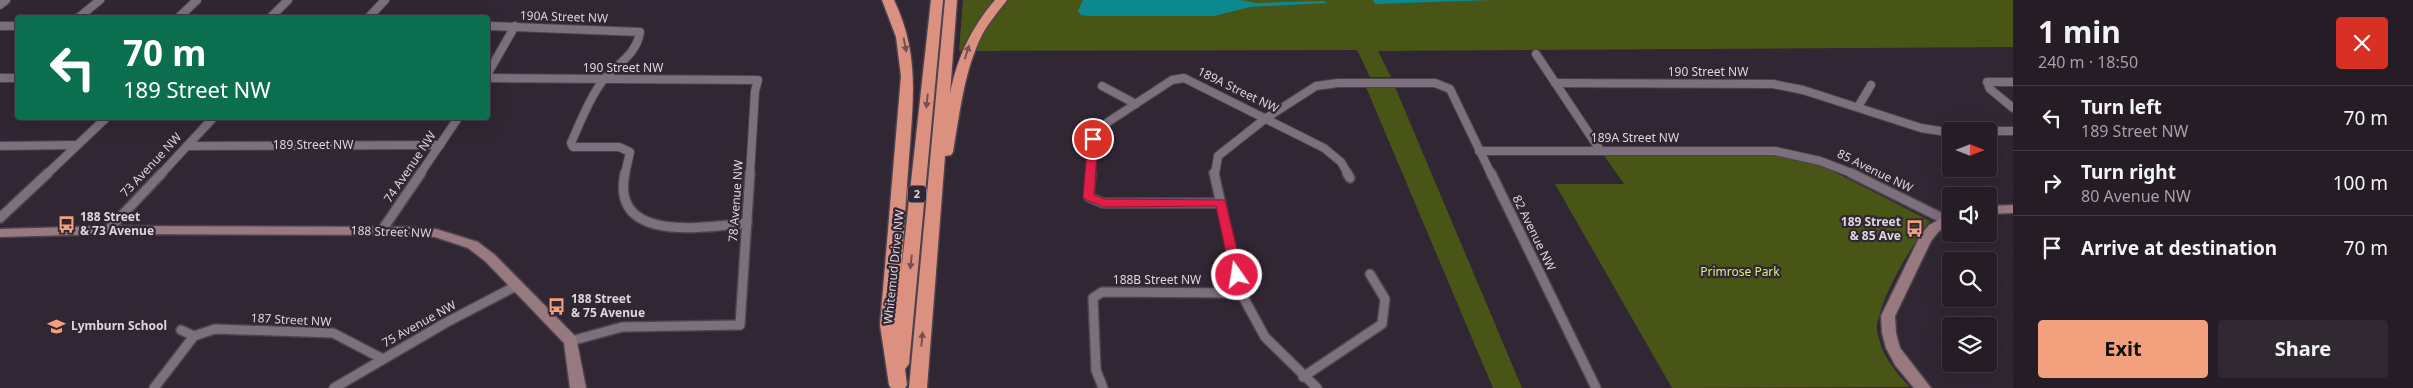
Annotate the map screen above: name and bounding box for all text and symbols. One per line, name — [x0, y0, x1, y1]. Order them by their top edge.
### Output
street label: 190A Street NW — [520, 6, 608, 27]
text: 1 min — [2038, 11, 2121, 52]
button: close — [2336, 17, 2388, 69]
text: 70 m — [123, 29, 206, 76]
icon: left — [40, 35, 105, 100]
one-way arrow — [901, 38, 909, 53]
one-way arrow — [964, 45, 972, 60]
text: 240 m · 18:50 — [2038, 51, 2138, 73]
street label: 190 Street NW — [583, 59, 663, 76]
street label: 189A Street NW — [1195, 63, 1282, 117]
street label: 190 Street NW — [1668, 63, 1748, 80]
text: 189 Street NW — [123, 74, 271, 104]
one-way arrow — [922, 93, 930, 109]
text: Turn left — [2081, 94, 2162, 120]
icon: left — [2038, 104, 2066, 132]
text: 70 m — [2344, 105, 2388, 131]
pin — [1072, 118, 1114, 160]
text: 189 Street NW — [2081, 120, 2189, 142]
north arrow — [1942, 122, 1998, 178]
map controls — [1942, 122, 1997, 372]
icon: arrive — [1079, 125, 1107, 153]
street label: 74 Avenue NW — [380, 128, 440, 206]
street label: 73 Avenue NW — [116, 129, 185, 201]
street label: 189A Street NW — [1591, 129, 1679, 146]
street label: 189 Street NW — [273, 136, 353, 153]
street label: 85 Avenue NW — [1834, 145, 1916, 196]
street label: 78 Avenue NW — [724, 159, 747, 243]
text: Turn right — [2081, 159, 2176, 185]
icon: right — [2038, 169, 2066, 197]
text: 100 m — [2333, 170, 2388, 196]
road number: 2 — [908, 185, 926, 202]
text: 80 Avenue NW — [2081, 185, 2191, 207]
button: sound — [1942, 187, 1997, 242]
street label: 82 Avenue NW — [1509, 192, 1560, 274]
place label: 188 Street & 73 Avenue — [80, 208, 154, 239]
street label: Whitemud Drive NW — [879, 209, 908, 325]
place label: 189 Street & 85 Ave — [1841, 213, 1901, 244]
bus stop icon: 188 Street & 73 Avenue — [56, 214, 76, 234]
bus stop icon: 189 Street & 85 Ave — [1905, 219, 1925, 239]
street label: 188 Street NW — [350, 222, 432, 241]
icon: arrive — [2038, 234, 2066, 262]
text: Arrive at destination — [2081, 235, 2277, 261]
text: 70 m — [2344, 235, 2388, 261]
position arrow — [1210, 248, 1262, 300]
button: search — [1942, 252, 1997, 307]
one-way arrow — [906, 255, 914, 271]
park label: Primrose Park — [1700, 263, 1780, 280]
street label: 188B Street NW — [1113, 271, 1201, 288]
place label: 188 Street & 75 Avenue — [571, 290, 645, 321]
street label: 75 Avenue NW — [379, 296, 459, 351]
bus stop icon: 188 Street & 75 Avenue — [547, 296, 567, 316]
street label: 187 Street NW — [250, 309, 332, 330]
school or university icon: Lymburn School — [47, 316, 67, 336]
place label: Lymburn School — [71, 317, 167, 334]
button: layers — [1942, 317, 1997, 372]
button: Exit — [2038, 320, 2208, 378]
button: Share — [2218, 320, 2388, 378]
one-way arrow — [918, 331, 926, 347]

